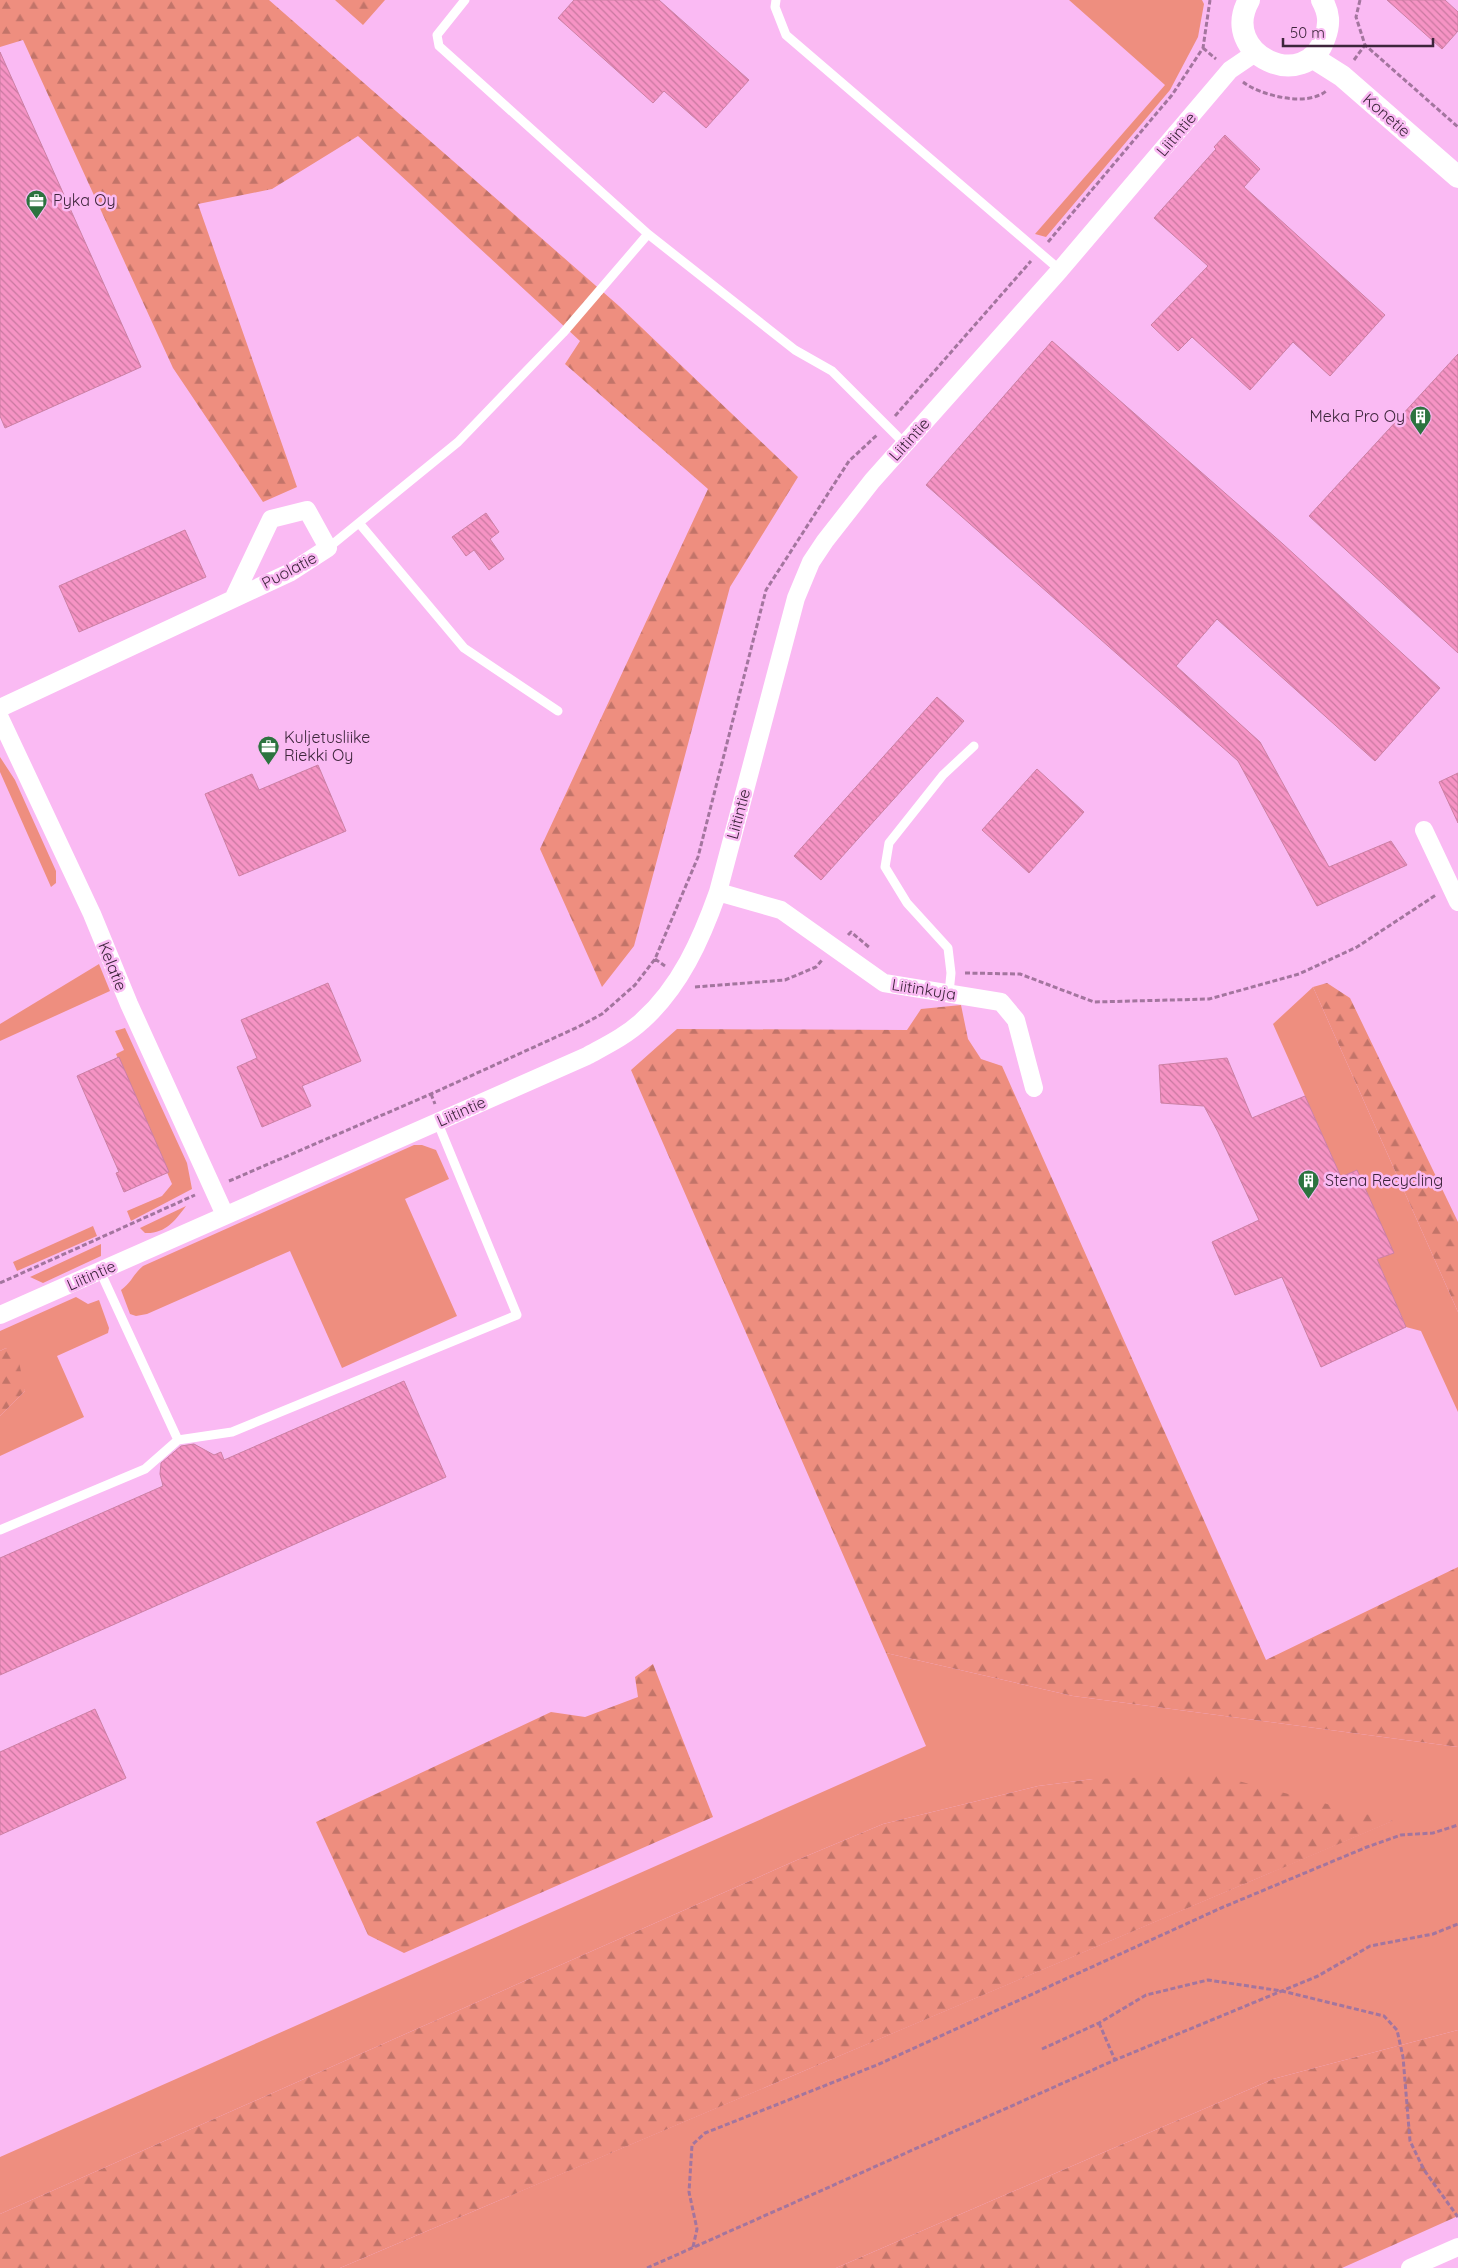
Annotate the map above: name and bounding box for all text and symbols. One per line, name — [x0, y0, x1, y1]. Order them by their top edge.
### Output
scale bar — [1283, 15, 1433, 47]
text: 50 m — [1290, 23, 1325, 42]
street label: Konetie — [1359, 89, 1415, 141]
street label: Liitintie — [1152, 108, 1200, 160]
office icon: Pyka Oy — [25, 188, 49, 219]
place label: Pyka Oy — [53, 190, 116, 210]
building icon: Meka Pro Oy — [1409, 404, 1433, 435]
place label: Meka Pro Oy — [1309, 406, 1405, 426]
street label: Liitintie — [884, 413, 934, 465]
street label: Puolatie — [258, 547, 320, 593]
place label: Kuljetusliike Riekki Oy — [284, 727, 370, 765]
office icon: Kuljetusliike Riekki Oy — [256, 734, 280, 765]
street label: Liitintie — [722, 787, 754, 841]
street label: Kelatie — [94, 939, 132, 993]
street label: Liitinkuja — [890, 974, 958, 1004]
street label: Liitintie — [433, 1091, 489, 1131]
building icon: Stena Recycling — [1297, 1168, 1321, 1199]
place label: Stena Recycling — [1325, 1170, 1443, 1190]
street label: Liitintie — [63, 1255, 119, 1295]

